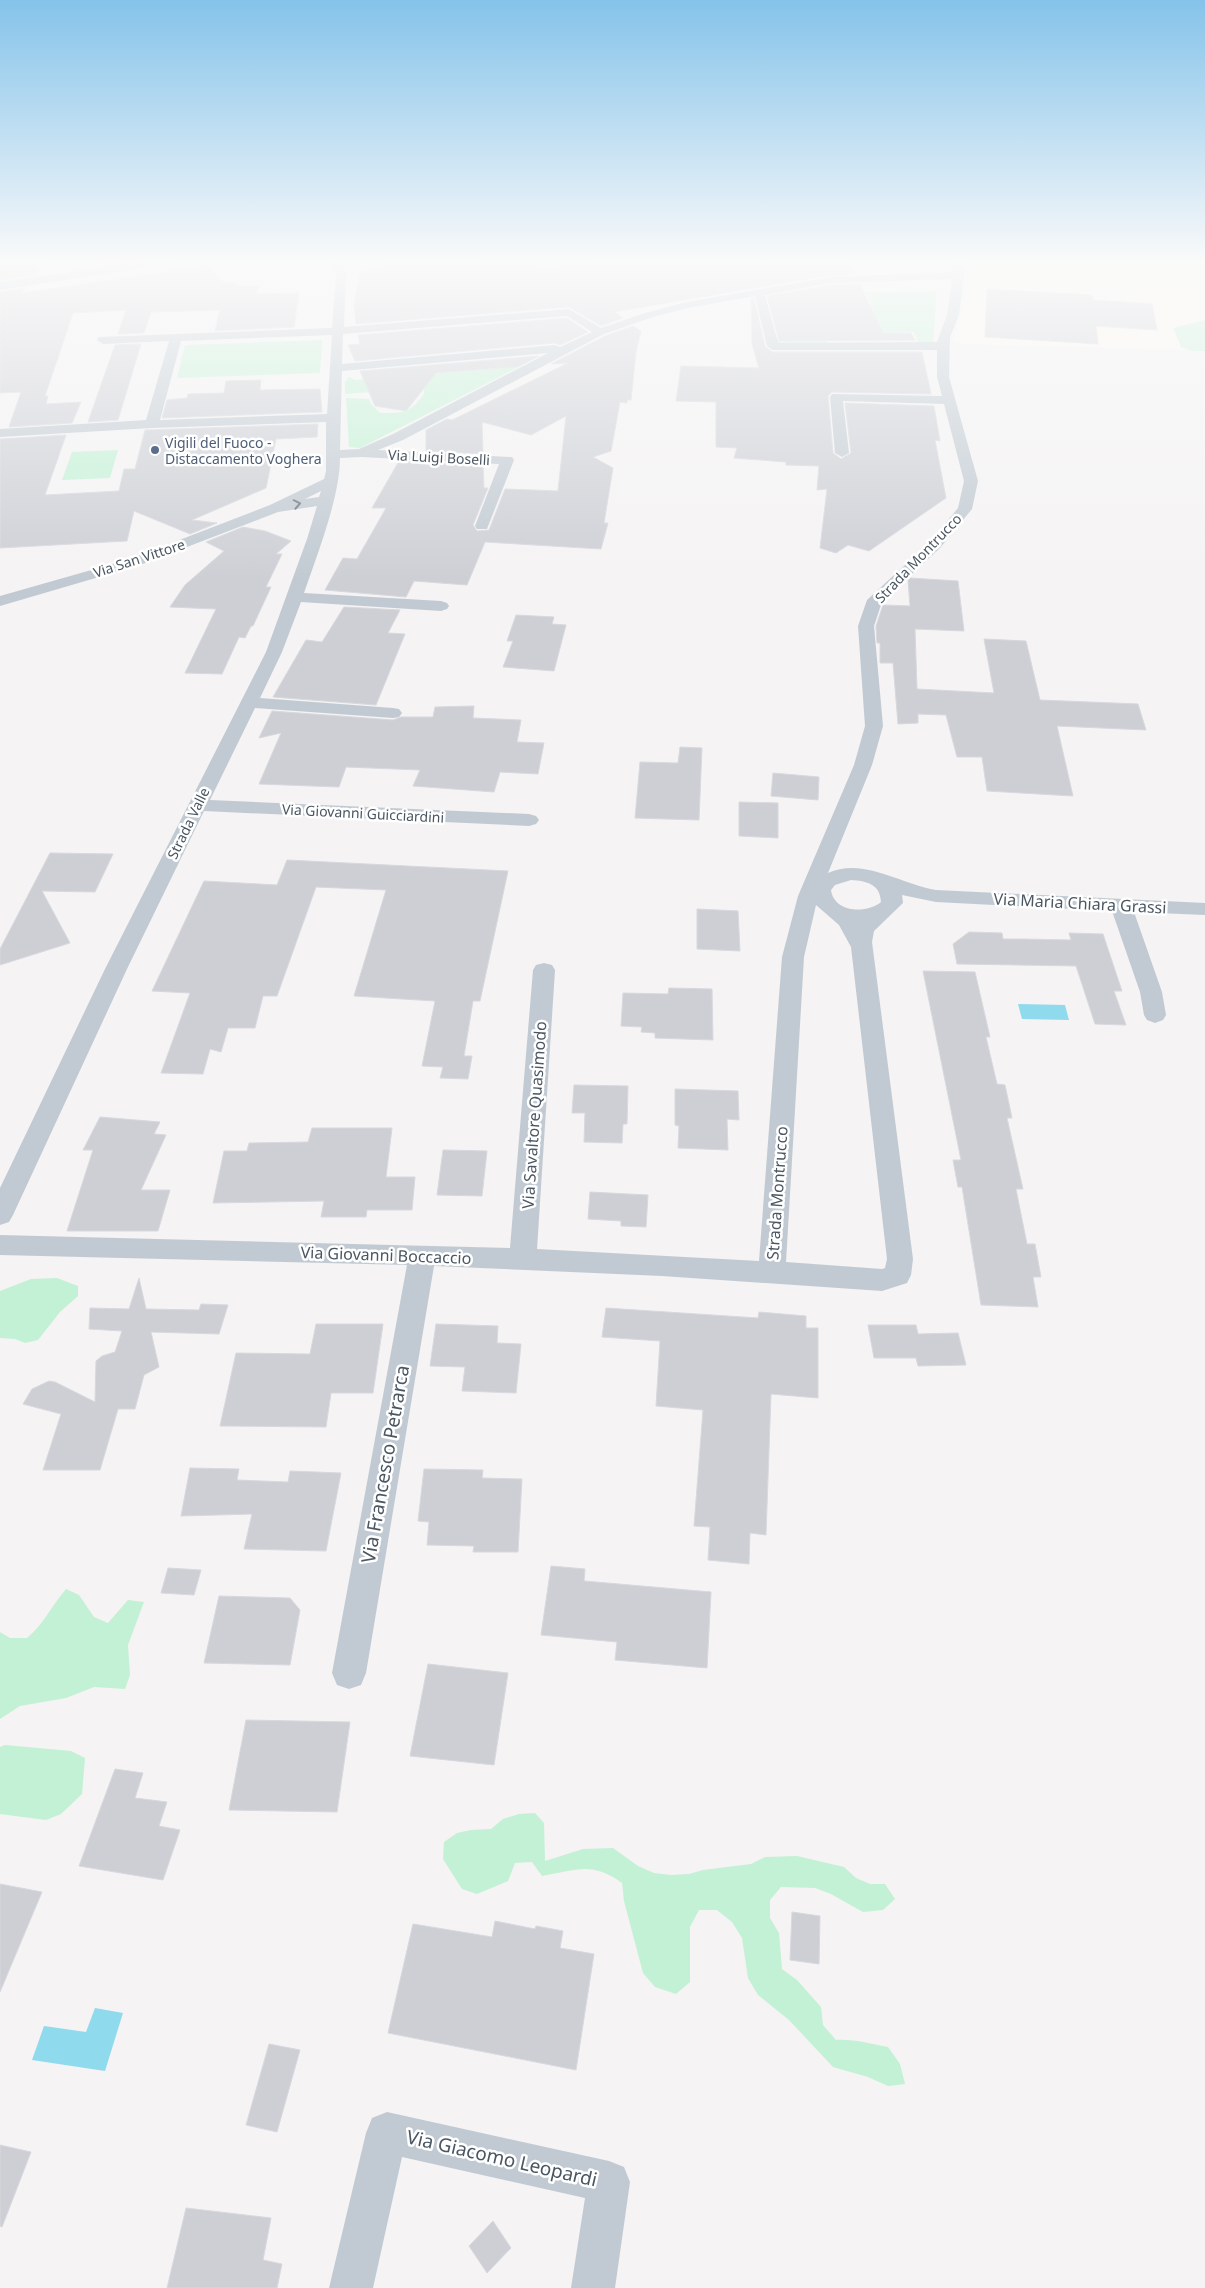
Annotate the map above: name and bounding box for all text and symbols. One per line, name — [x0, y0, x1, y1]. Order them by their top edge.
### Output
place label: Vigili del Fuoco - Distaccamento Voghera — [165, 433, 322, 468]
marker: Vigili del Fuoco - Distaccamento Voghera — [149, 444, 161, 456]
street label: Via Luigi Boselli — [388, 445, 490, 469]
one-way arrow — [293, 499, 301, 510]
street label: Strada Montrucco — [870, 509, 966, 607]
street label: Via San Vittore — [91, 534, 187, 582]
street label: Strada Valle — [163, 784, 214, 862]
street label: Via Giovanni Guicciardini — [281, 799, 445, 827]
street label: Via Maria Chiara Grassi — [993, 887, 1167, 919]
street label: Via Savaltore Quasimodo — [516, 1020, 552, 1210]
street label: Strada Montrucco — [761, 1125, 793, 1261]
street label: Via Giovanni Boccaccio — [300, 1241, 472, 1269]
street label: Via Francesco Petrarca — [355, 1363, 415, 1565]
street label: Via Giacomo Leopardi — [404, 2123, 600, 2193]

